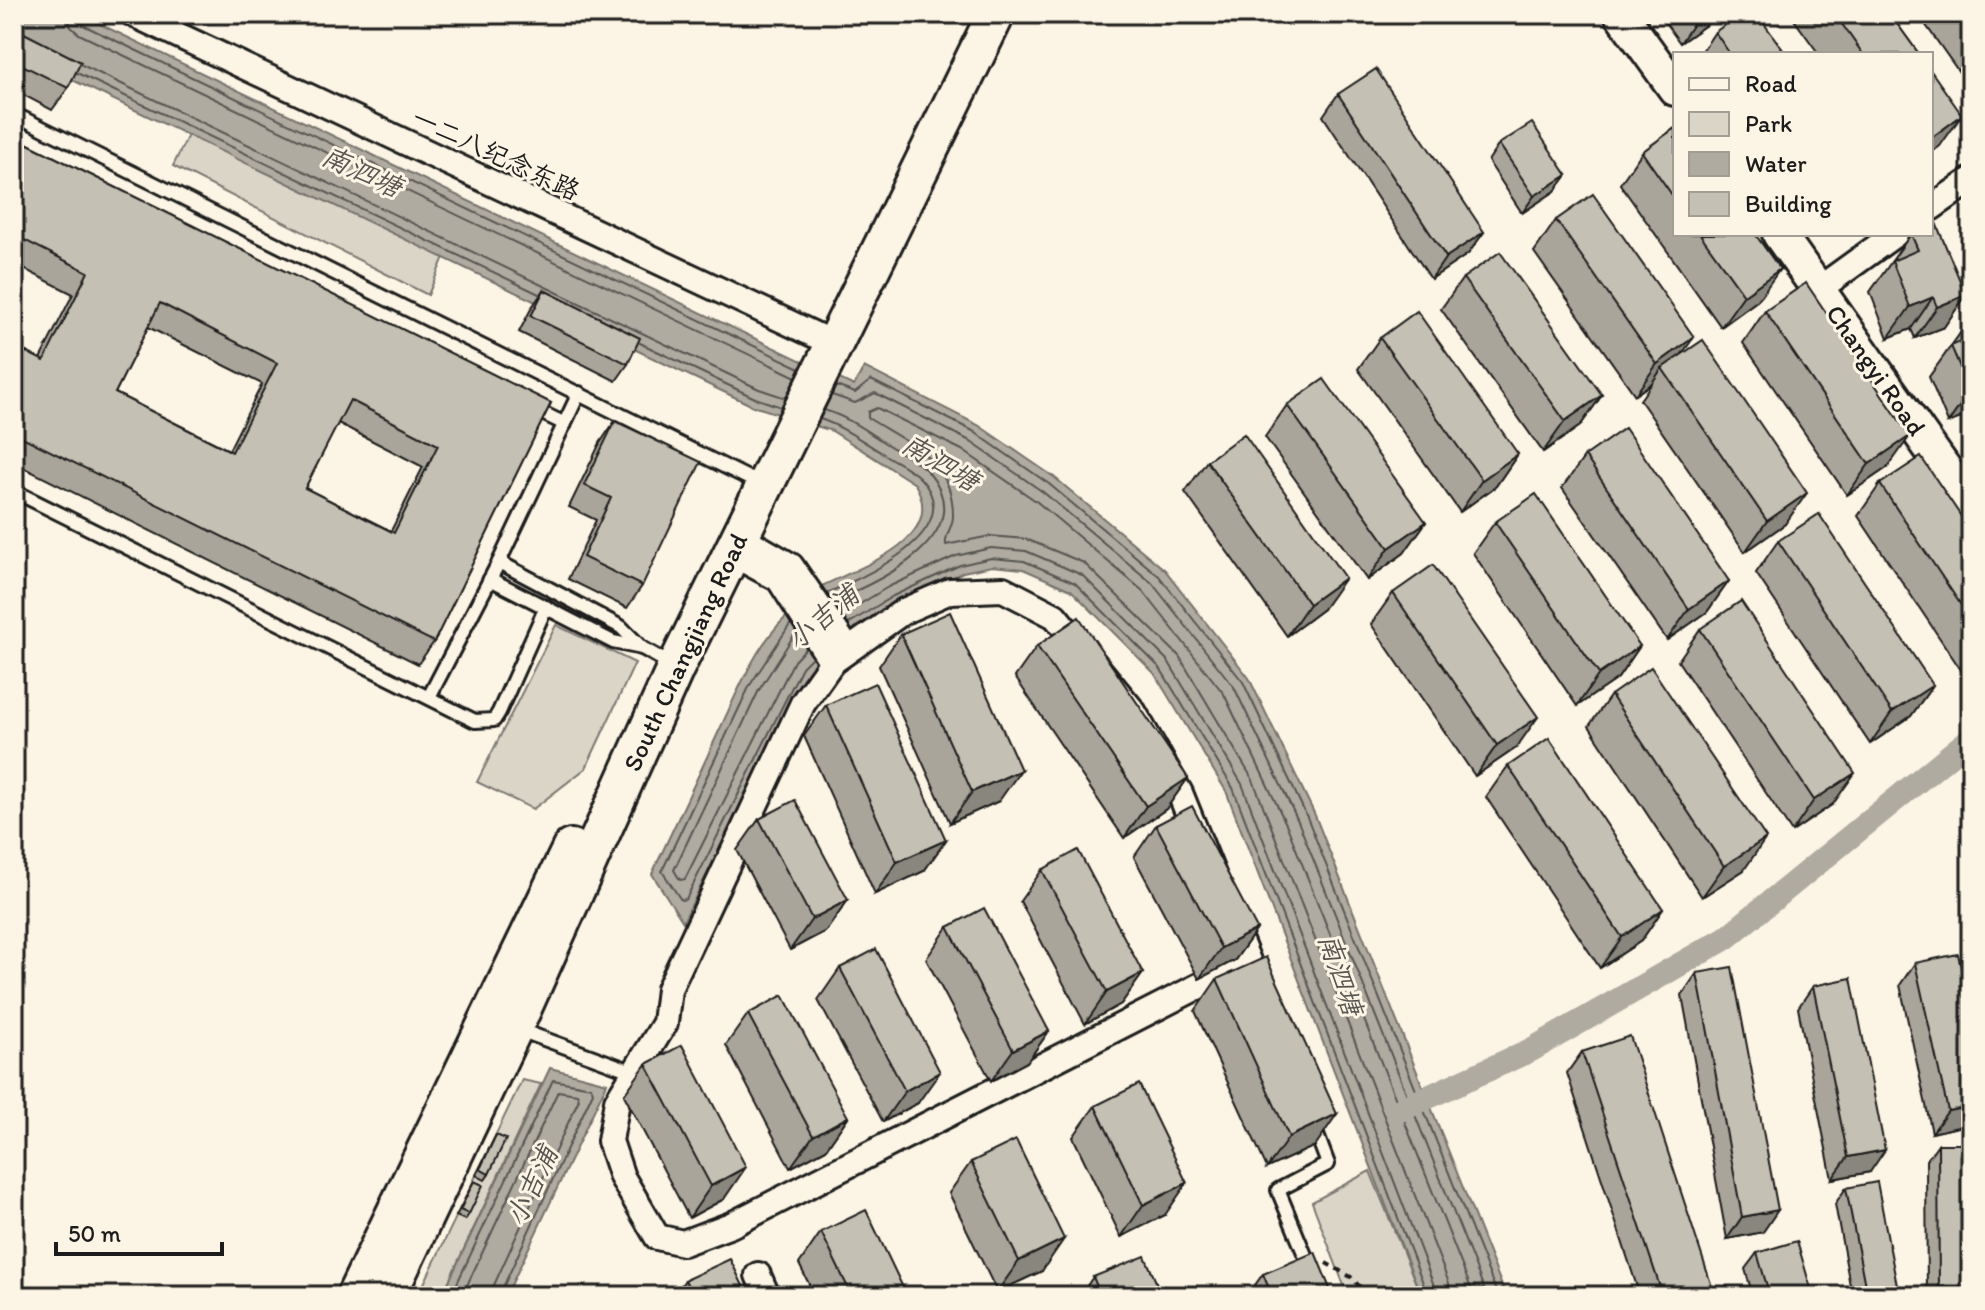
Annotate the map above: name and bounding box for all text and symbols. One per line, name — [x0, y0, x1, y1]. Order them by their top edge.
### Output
legend — [1673, 52, 1933, 236]
text: Road — [1745, 69, 1797, 98]
street label: 一二八纪念东路 — [407, 101, 585, 207]
text: Park — [1745, 109, 1792, 138]
water label: 南泗塘 — [317, 138, 410, 205]
text: Water — [1745, 149, 1807, 178]
text: Building — [1745, 189, 1832, 218]
street label: Changyi Road — [1819, 298, 1933, 442]
water label: 南泗塘 — [896, 426, 988, 500]
street label: South Changjiang Road — [616, 528, 754, 776]
water label: 小吉浦 — [779, 575, 867, 657]
water label: 南泗塘 — [1312, 929, 1371, 1022]
water label: 小吉浦 — [498, 1138, 565, 1231]
scale bar — [56, 1206, 222, 1256]
text: 50 m — [68, 1219, 121, 1248]

